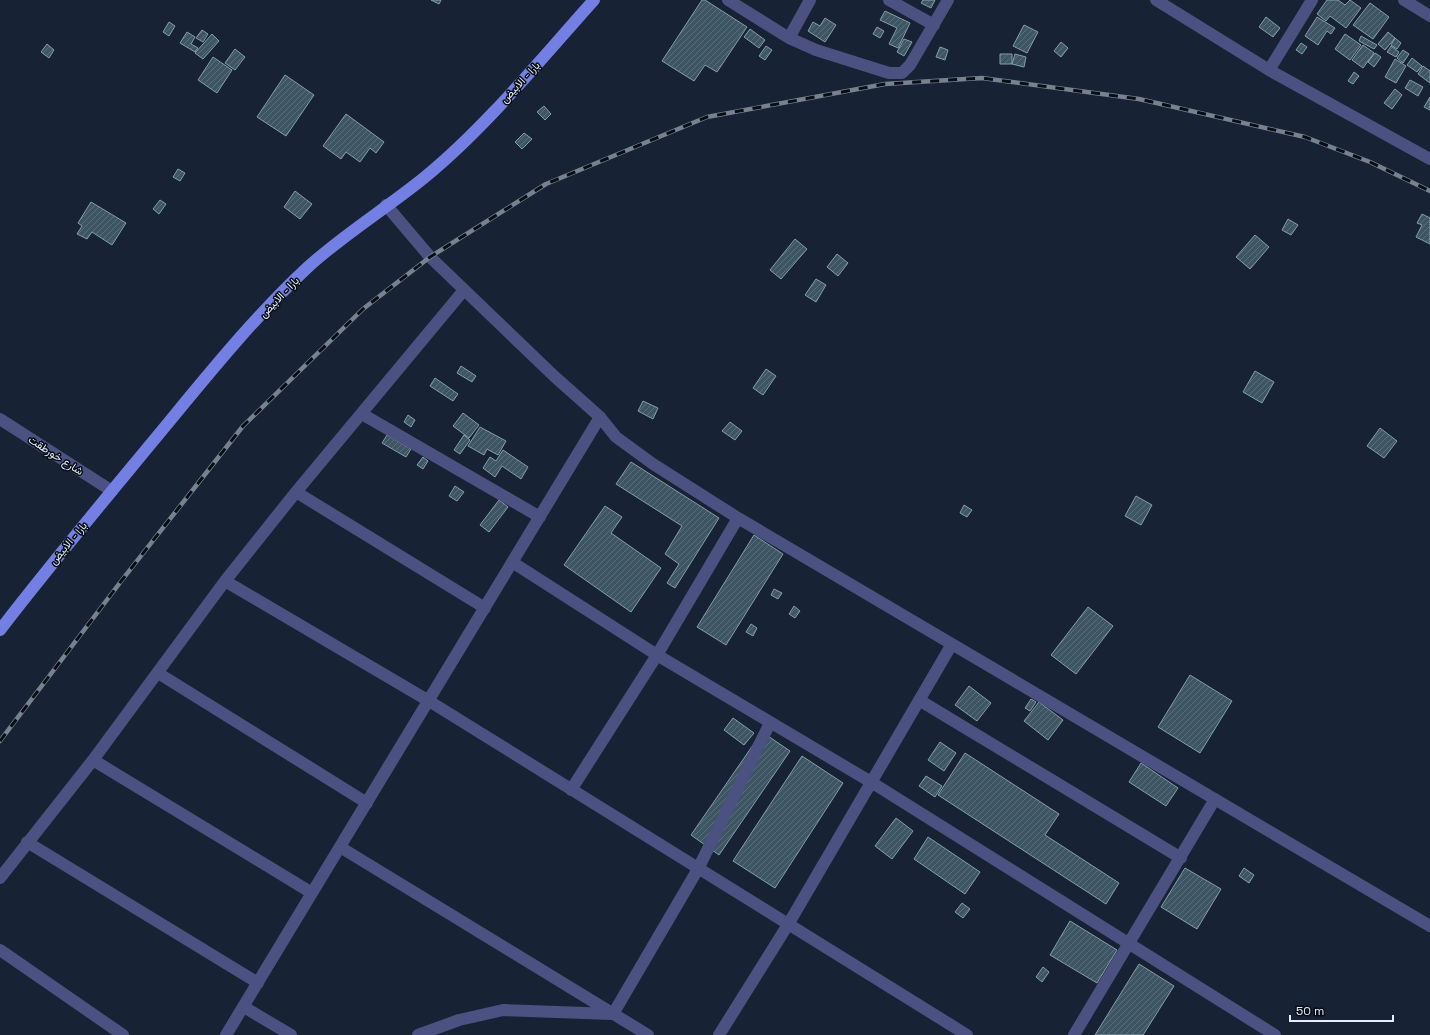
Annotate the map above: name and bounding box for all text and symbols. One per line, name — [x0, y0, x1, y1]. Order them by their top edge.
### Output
street label: بارا - الابيض — [497, 58, 543, 106]
street label: بارا - الابيض — [256, 274, 302, 320]
street label: شارع خورطقت — [25, 432, 86, 479]
street label: بارا - الابيض — [46, 519, 90, 567]
scale bar — [1290, 997, 1393, 1023]
text: 50 m — [1296, 1003, 1324, 1019]

